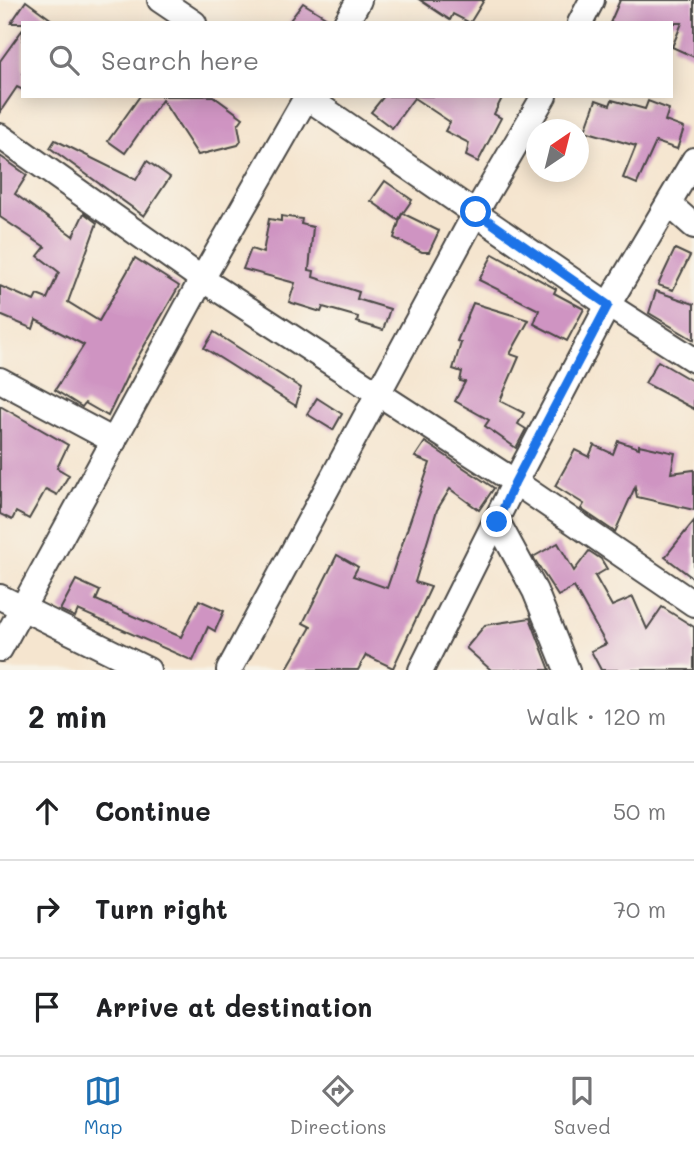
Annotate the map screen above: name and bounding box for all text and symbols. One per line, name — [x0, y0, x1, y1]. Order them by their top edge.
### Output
search box — [21, 21, 673, 98]
icon: search — [45, 41, 83, 79]
text: Search here — [101, 43, 259, 77]
north arrow — [526, 119, 589, 182]
route start — [460, 196, 491, 227]
route end — [481, 506, 512, 537]
text: 2 min — [28, 696, 107, 736]
text: Walk · 120 m — [526, 701, 666, 731]
icon: ahead — [28, 792, 66, 830]
text: Continue — [95, 794, 211, 828]
text: 50 m — [613, 796, 666, 826]
icon: right — [28, 890, 66, 928]
text: Turn right — [95, 892, 228, 926]
text: 70 m — [613, 894, 666, 924]
icon: arrive — [28, 988, 66, 1026]
text: Arrive at destination — [95, 990, 372, 1024]
tab: Map — [84, 1072, 122, 1139]
tab: Directions — [290, 1072, 386, 1139]
tab: Saved — [554, 1072, 610, 1139]

